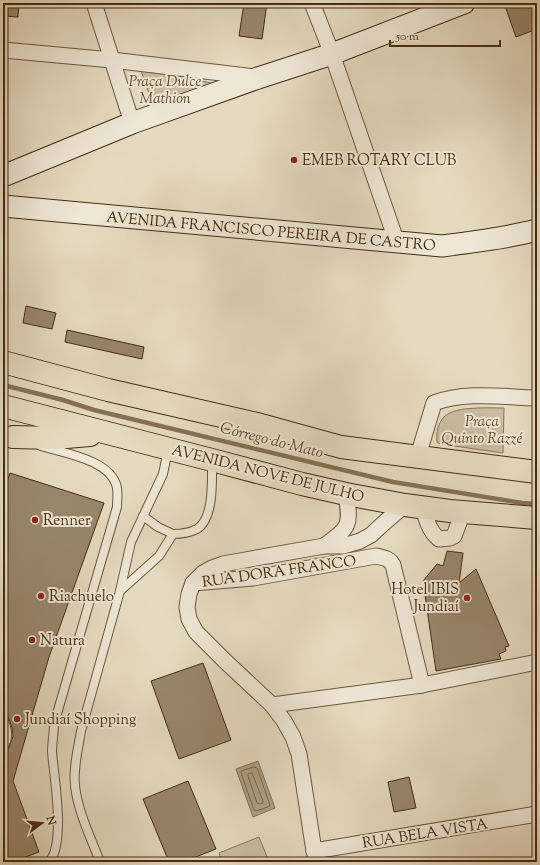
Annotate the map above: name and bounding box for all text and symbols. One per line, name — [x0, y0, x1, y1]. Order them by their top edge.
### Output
scale bar — [390, 22, 500, 48]
text: 50 m — [395, 28, 419, 46]
park label: Praça Dulce Mathion — [129, 72, 201, 110]
place label: EMEB ROTARY CLUB — [302, 151, 457, 172]
marker: EMEB ROTARY CLUB — [289, 155, 299, 165]
street label: AVENIDA FRANCISCO PEREIRA DE CASTRO — [105, 208, 437, 257]
park label: Praça Quinto Razzé — [442, 412, 522, 450]
water label: Córrego do Mato — [217, 417, 325, 465]
street label: AVENIDA NOVE DE JULHO — [169, 440, 366, 509]
place label: Renner — [43, 511, 91, 532]
marker: Renner — [30, 515, 40, 525]
street label: RUA DORA FRANCO — [201, 551, 358, 594]
place label: Hotel IBIS Jundiaí — [391, 580, 459, 618]
place label: Riachuelo — [49, 587, 114, 608]
marker: Riachuelo — [36, 591, 46, 601]
marker: Hotel IBIS Jundiaí — [462, 593, 472, 603]
place label: Natura — [40, 631, 85, 652]
marker: Natura — [27, 635, 37, 645]
place label: Jundiaí Shopping — [24, 710, 136, 731]
marker: Jundiaí Shopping — [12, 714, 22, 724]
north arrow — [22, 803, 62, 843]
text: N — [41, 813, 60, 827]
street label: RUA BELA VISTA — [361, 814, 490, 855]

